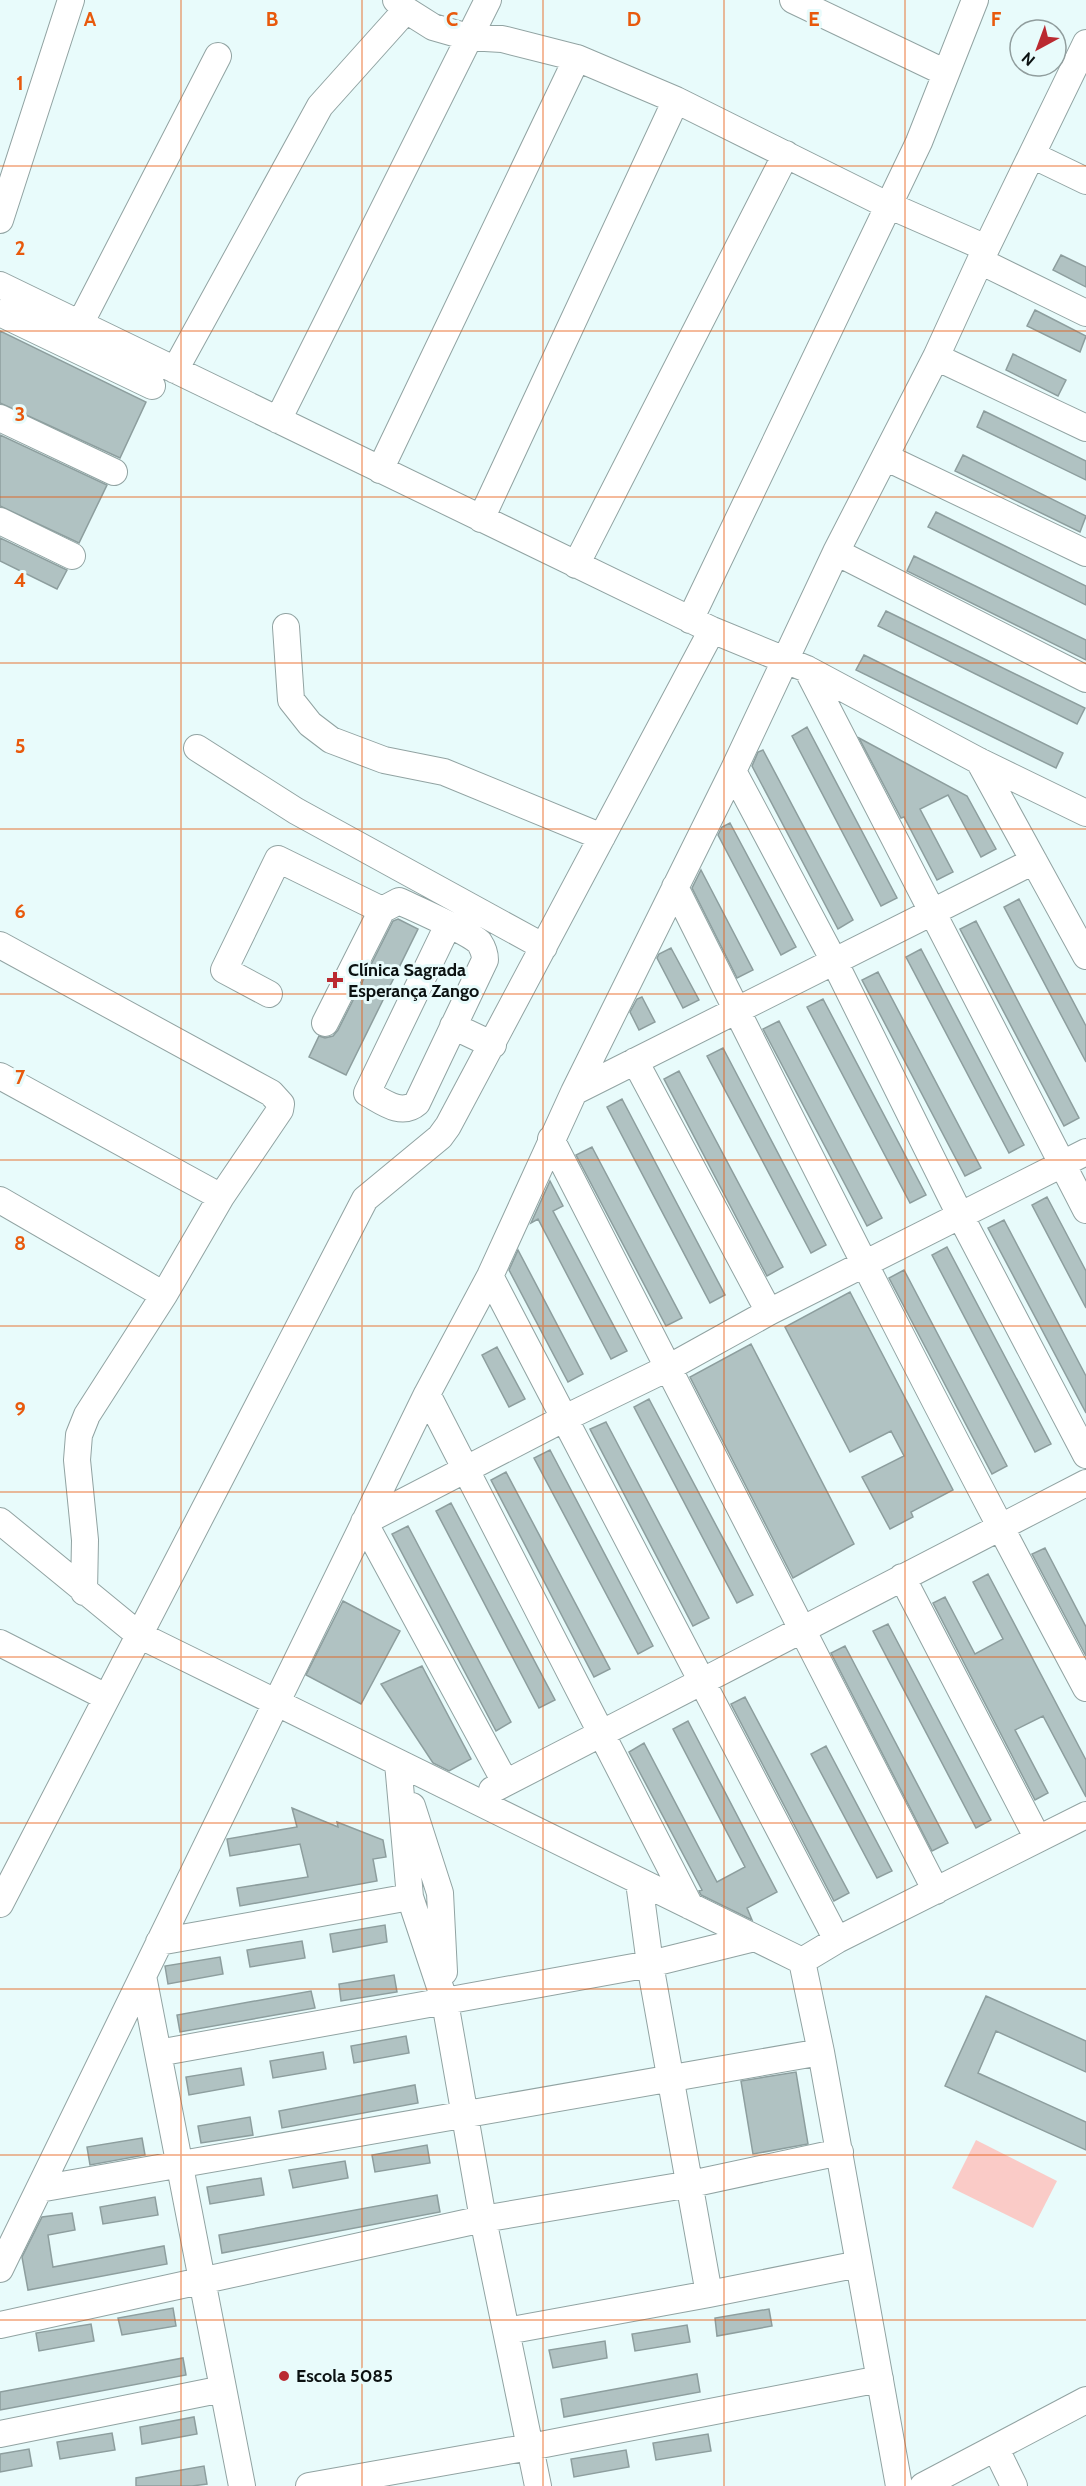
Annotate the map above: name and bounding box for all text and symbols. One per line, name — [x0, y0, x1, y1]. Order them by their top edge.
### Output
text: A — [84, 7, 97, 31]
text: B — [266, 7, 278, 31]
text: C — [446, 7, 458, 31]
text: D — [627, 7, 641, 31]
text: E — [808, 7, 820, 31]
text: F — [991, 7, 1002, 31]
north arrow — [1008, 18, 1068, 78]
text: N — [1018, 48, 1039, 70]
text: 1 — [16, 71, 24, 95]
text: 2 — [15, 236, 25, 260]
text: 3 — [15, 402, 25, 426]
text: 4 — [14, 568, 26, 592]
text: 5 — [15, 734, 25, 758]
text: 6 — [14, 899, 26, 923]
place label: Clínica Sagrada Esperança Zango — [348, 959, 479, 1002]
marker: Clínica Sagrada Esperança Zango — [326, 971, 344, 989]
text: 7 — [15, 1065, 26, 1089]
text: 8 — [14, 1231, 26, 1255]
text: 9 — [14, 1397, 26, 1421]
place label: Escola 5085 — [296, 2365, 393, 2387]
marker: Escola 5085 — [277, 2369, 291, 2383]

